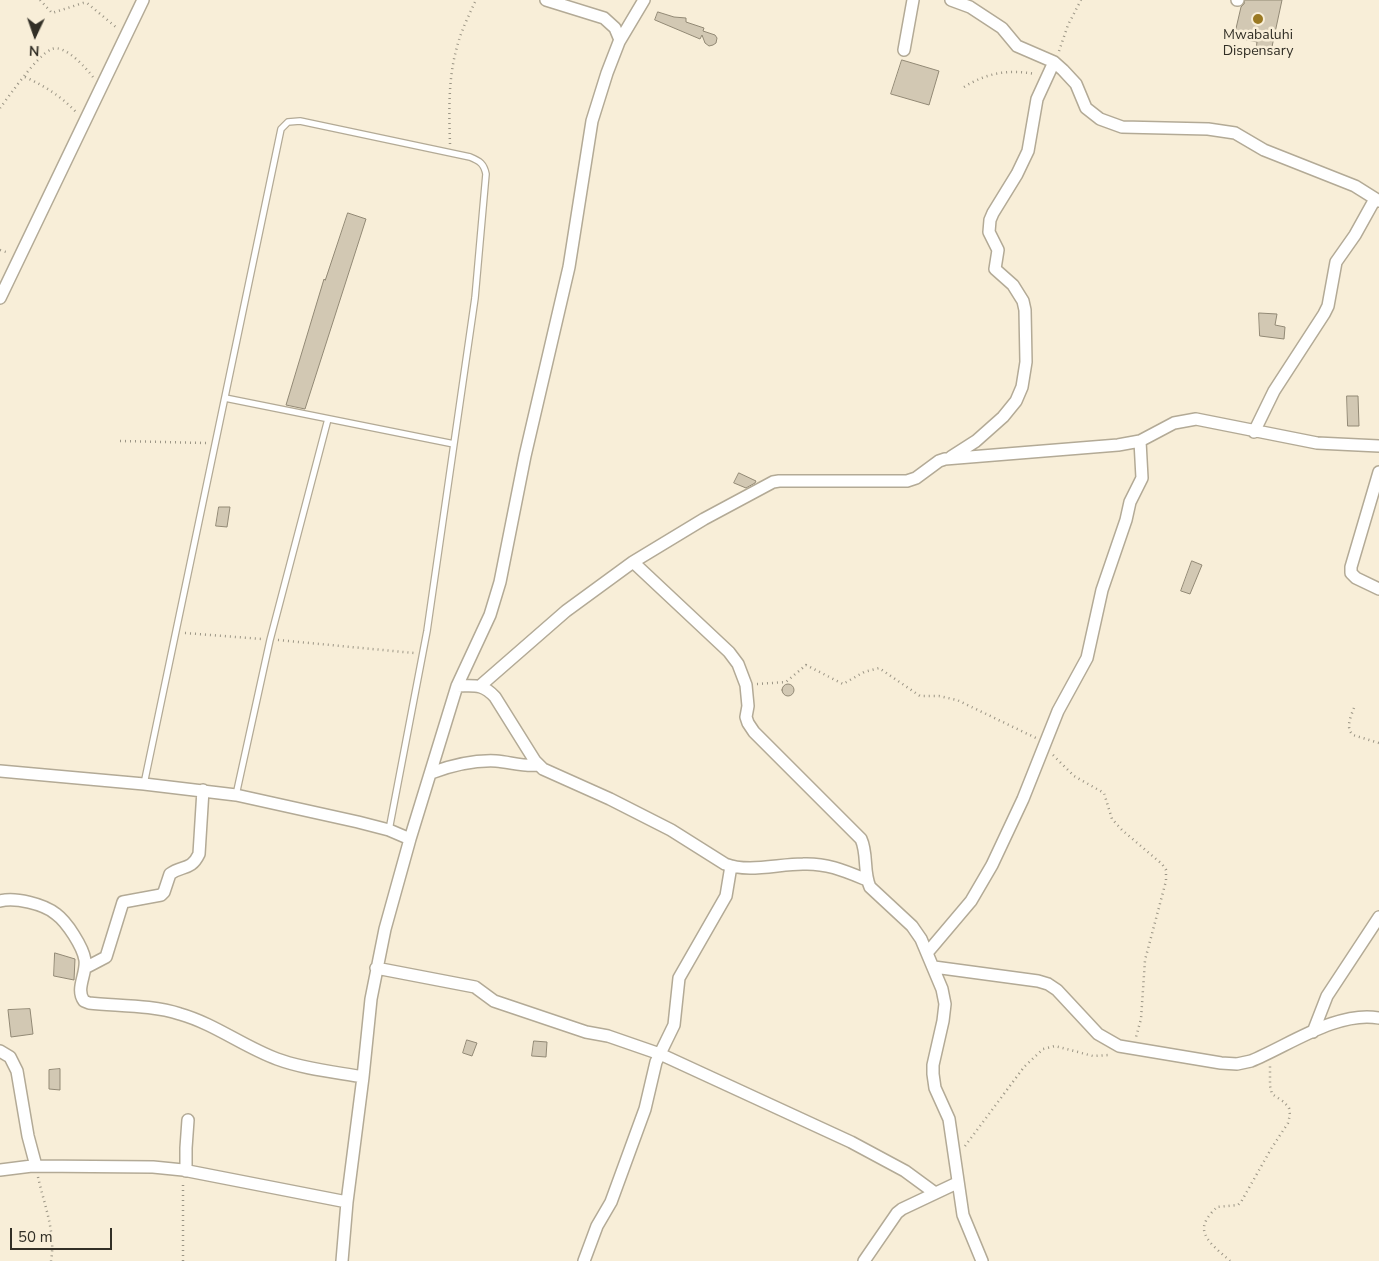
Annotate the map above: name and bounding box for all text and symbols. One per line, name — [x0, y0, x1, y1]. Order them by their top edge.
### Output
north arrow — [10, 10, 60, 60]
marker: Mwabaluhi Dispensary — [1251, 12, 1265, 26]
place label: Mwabaluhi Dispensary — [1223, 28, 1293, 60]
text: N — [28, 41, 40, 60]
scale bar — [12, 1218, 115, 1250]
text: 50 m — [18, 1227, 53, 1247]

